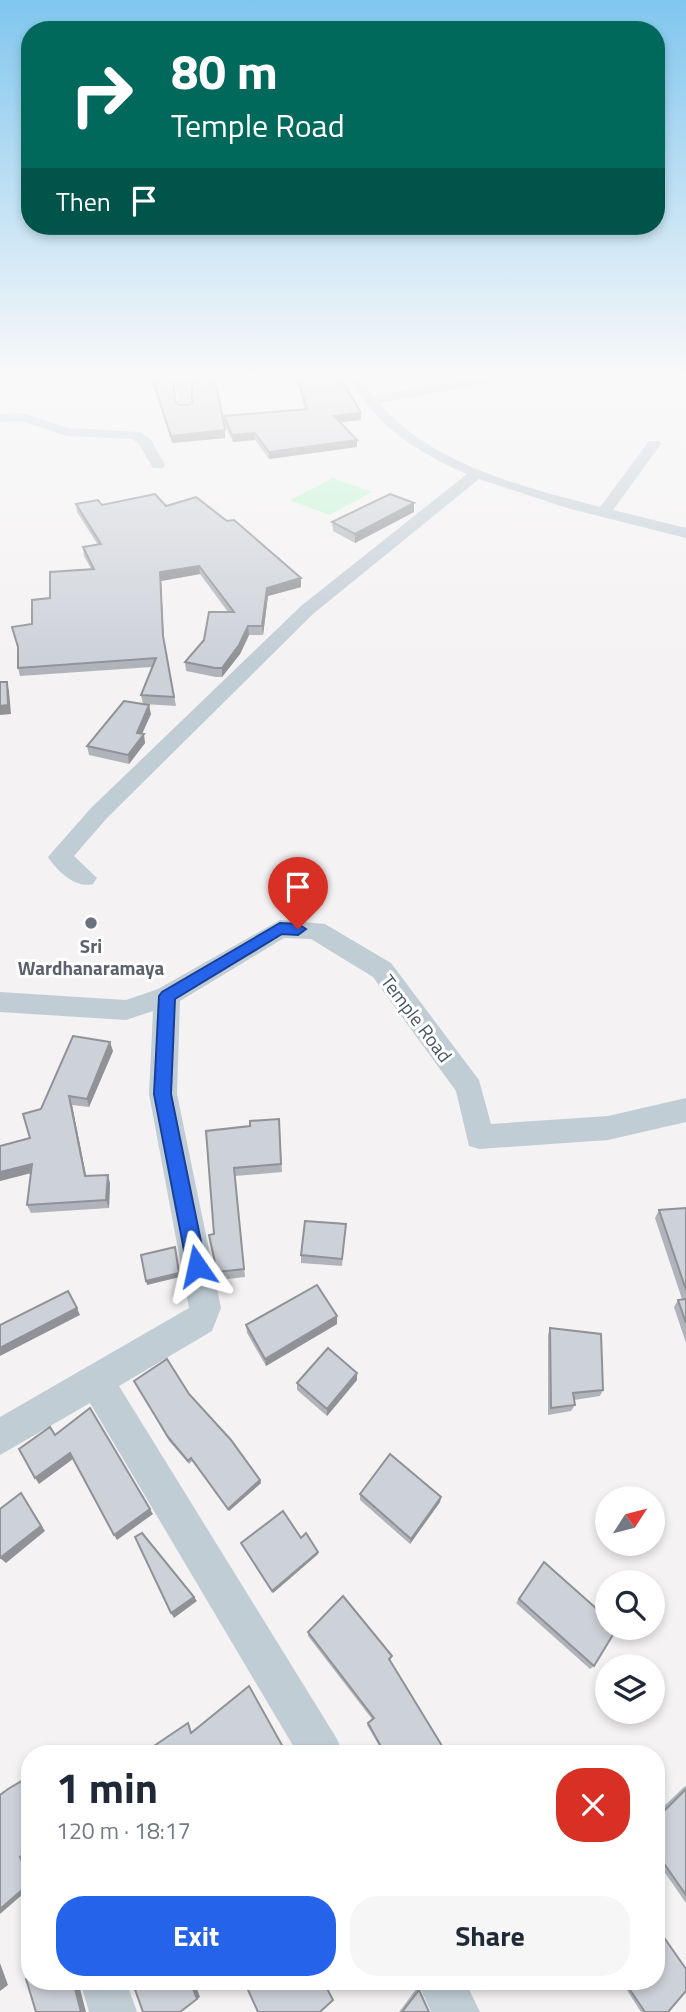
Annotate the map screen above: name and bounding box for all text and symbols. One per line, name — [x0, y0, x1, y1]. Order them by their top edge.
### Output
text: 80 m — [171, 33, 278, 108]
icon: right — [56, 49, 147, 140]
text: Temple Road — [171, 101, 345, 149]
text: Then — [56, 182, 111, 221]
icon: arrive — [125, 182, 163, 220]
pin — [268, 857, 328, 929]
icon: arrive — [279, 868, 317, 906]
marker: Sri Wardhanaramaya — [83, 915, 99, 931]
place label: Sri Wardhanaramaya — [18, 931, 164, 982]
street label: Temple Road — [374, 968, 460, 1068]
position arrow — [160, 1229, 234, 1303]
north arrow — [595, 1486, 665, 1556]
map controls — [595, 1486, 665, 1724]
button: search — [595, 1570, 665, 1640]
button: layers — [595, 1654, 665, 1724]
text: 1 min — [56, 1755, 158, 1819]
button: close — [556, 1768, 630, 1842]
text: 120 m · 18:17 — [56, 1813, 191, 1848]
button: Exit — [56, 1896, 336, 1976]
button: Share — [350, 1896, 630, 1976]

